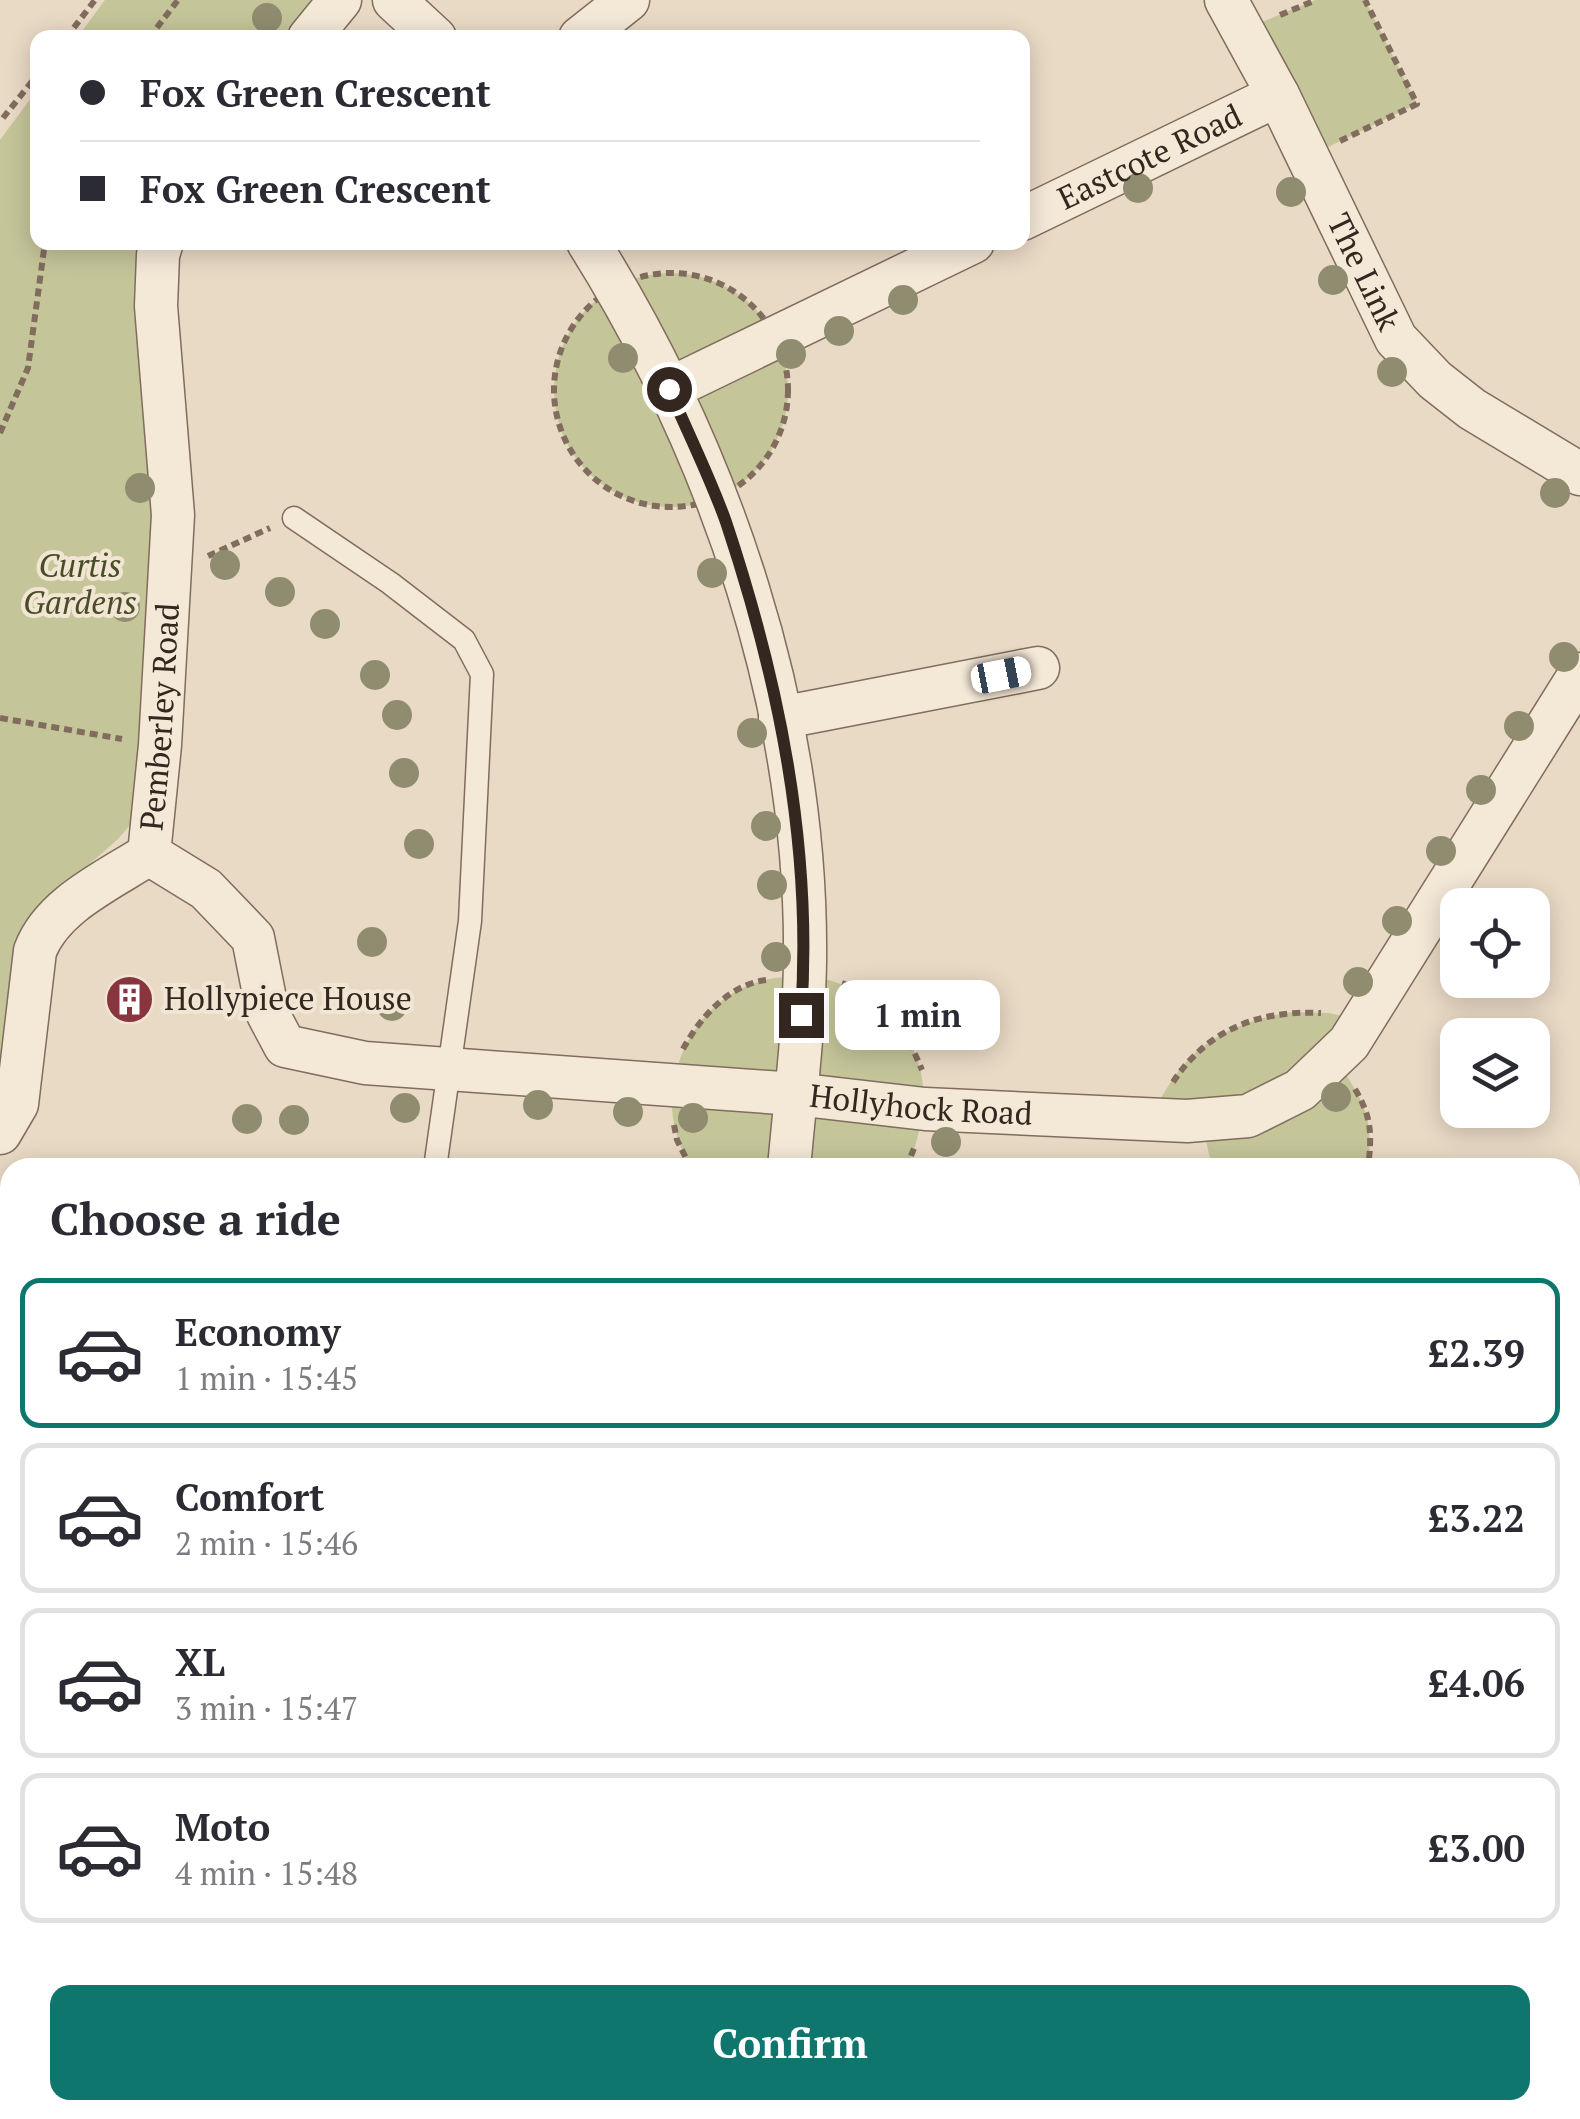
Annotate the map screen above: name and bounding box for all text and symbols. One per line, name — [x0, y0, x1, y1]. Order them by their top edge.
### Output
text: Fox Green Crescent — [140, 68, 491, 118]
street label: Eastcote Road — [1050, 94, 1248, 219]
text: Fox Green Crescent — [140, 164, 491, 214]
street label: The Link — [1318, 206, 1411, 338]
route start — [647, 367, 692, 412]
park label: Curtis Gardens — [23, 544, 137, 623]
street label: Pemberley Road — [129, 601, 188, 832]
car — [969, 655, 1033, 695]
map controls — [1440, 888, 1550, 1128]
button: locate — [1440, 888, 1550, 998]
building icon: Hollypiece House — [103, 973, 155, 1025]
place label: Hollypiece House — [164, 977, 412, 1019]
callout: 1 min — [836, 980, 1001, 1050]
route end — [779, 993, 824, 1038]
text: 1 min — [874, 994, 961, 1036]
button: layers — [1440, 1018, 1550, 1128]
street label: Hollyhock Road — [807, 1074, 1034, 1134]
text: Choose a ride — [50, 1188, 341, 1248]
text: Economy — [175, 1307, 341, 1357]
icon: car — [55, 1308, 145, 1398]
text: £2.39 — [1428, 1328, 1525, 1378]
text: 1 min · 15:45 — [175, 1357, 358, 1399]
text: Comfort — [175, 1472, 324, 1522]
icon: car — [55, 1473, 145, 1563]
text: £3.22 — [1428, 1493, 1525, 1543]
text: 2 min · 15:46 — [175, 1522, 358, 1564]
text: XL — [175, 1637, 225, 1687]
icon: car — [55, 1638, 145, 1728]
text: £4.06 — [1428, 1658, 1525, 1708]
text: 3 min · 15:47 — [175, 1687, 358, 1729]
text: Moto — [175, 1802, 270, 1852]
icon: car — [55, 1803, 145, 1893]
text: £3.00 — [1428, 1823, 1525, 1873]
text: 4 min · 15:48 — [175, 1852, 358, 1894]
button: Confirm — [50, 1985, 1530, 2100]

